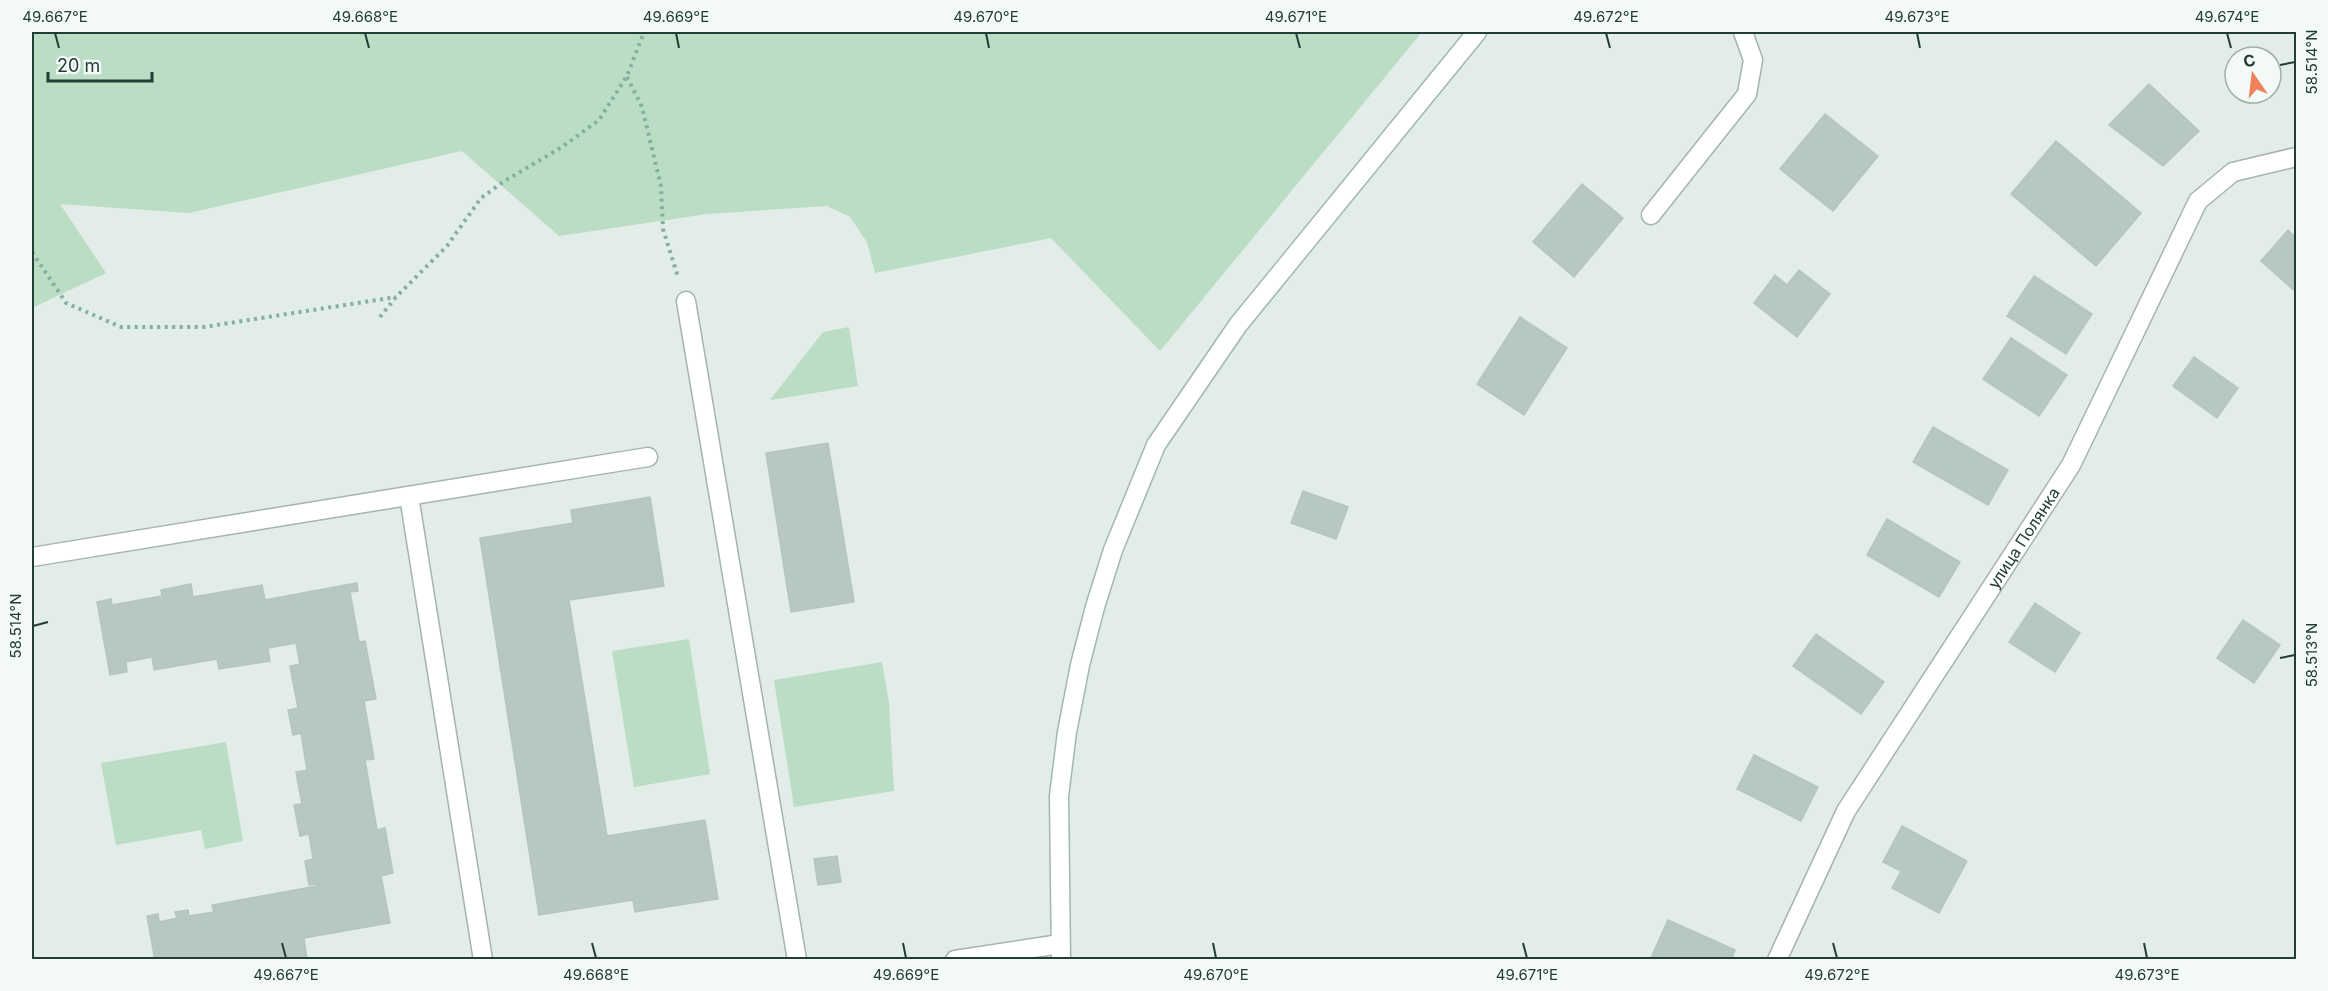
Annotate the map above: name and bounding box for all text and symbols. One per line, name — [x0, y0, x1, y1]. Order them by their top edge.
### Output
text: 49.667°E — [22, 7, 88, 26]
text: 49.668°E — [332, 7, 398, 26]
text: 49.669°E — [643, 7, 709, 26]
text: 49.670°E — [953, 7, 1019, 26]
text: 49.671°E — [1265, 7, 1327, 26]
text: 49.672°E — [1573, 7, 1639, 26]
text: 49.673°E — [1885, 7, 1950, 26]
text: 49.674°E — [2195, 7, 2259, 26]
text: 58.514°N — [2302, 30, 2321, 94]
scale bar — [48, 45, 152, 83]
north arrow — [2223, 45, 2283, 105]
text: С — [2241, 49, 2258, 72]
text: 20 m — [57, 55, 100, 76]
street label: улица Полянка — [1983, 484, 2064, 592]
text: 58.514°N — [6, 594, 25, 658]
text: 58.513°N — [2302, 623, 2321, 687]
text: 49.667°E — [253, 965, 319, 984]
text: 49.668°E — [563, 965, 629, 984]
text: 49.669°E — [873, 965, 939, 984]
text: 49.670°E — [1183, 965, 1249, 984]
text: 49.671°E — [1496, 965, 1558, 984]
text: 49.672°E — [1804, 965, 1870, 984]
text: 49.673°E — [2115, 965, 2180, 984]

